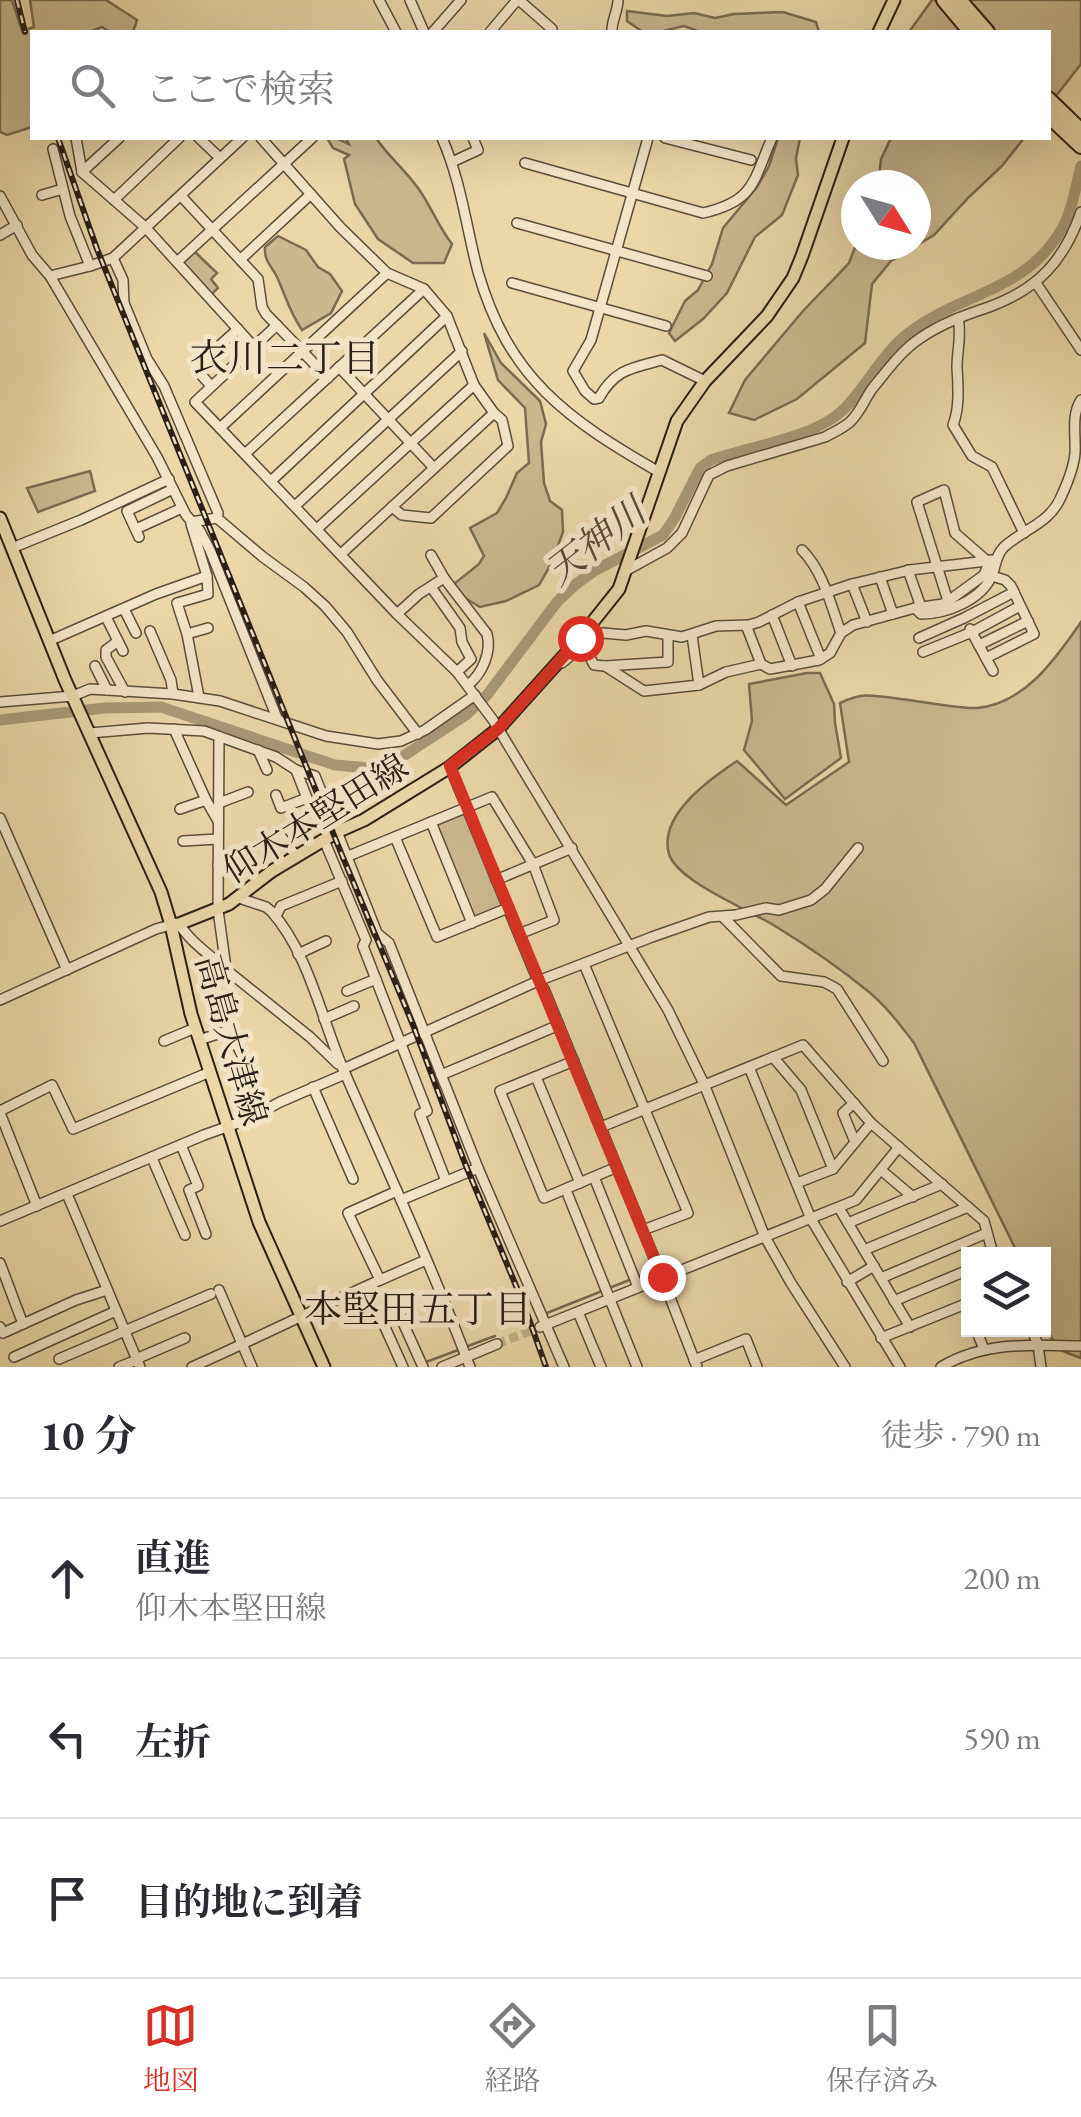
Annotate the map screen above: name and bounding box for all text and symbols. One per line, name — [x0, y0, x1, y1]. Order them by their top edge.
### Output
search box — [30, 30, 1051, 140]
icon: search — [65, 58, 120, 113]
text: ここで検索 — [145, 64, 335, 113]
north arrow — [841, 170, 931, 260]
district label: 衣川二丁目 — [190, 333, 380, 382]
water label: 天神川 — [535, 484, 658, 595]
route start — [558, 616, 604, 662]
street label: 仰木本堅田線 — [214, 743, 416, 893]
street label: 高島大津線 — [186, 950, 278, 1130]
map controls — [961, 1247, 1051, 1337]
button: layers — [961, 1247, 1051, 1337]
route end — [640, 1255, 686, 1301]
district label: 本堅田五丁目 — [304, 1284, 532, 1333]
text: 10 分 — [40, 1408, 136, 1463]
text: 徒歩 · 790 m — [880, 1414, 1041, 1456]
text: 直進 — [135, 1533, 211, 1582]
icon: ahead — [40, 1551, 95, 1606]
text: 200 m — [964, 1557, 1041, 1599]
text: 仰木本堅田線 — [135, 1587, 327, 1629]
icon: left — [40, 1711, 95, 1766]
text: 左折 — [135, 1717, 211, 1766]
text: 590 m — [964, 1717, 1041, 1759]
icon: arrive — [40, 1871, 95, 1926]
text: 目的地に到着 — [135, 1877, 363, 1926]
tab: 地図 — [143, 1998, 199, 2098]
tab: 経路 — [484, 1998, 540, 2098]
tab: 保存済み — [826, 1998, 938, 2098]

